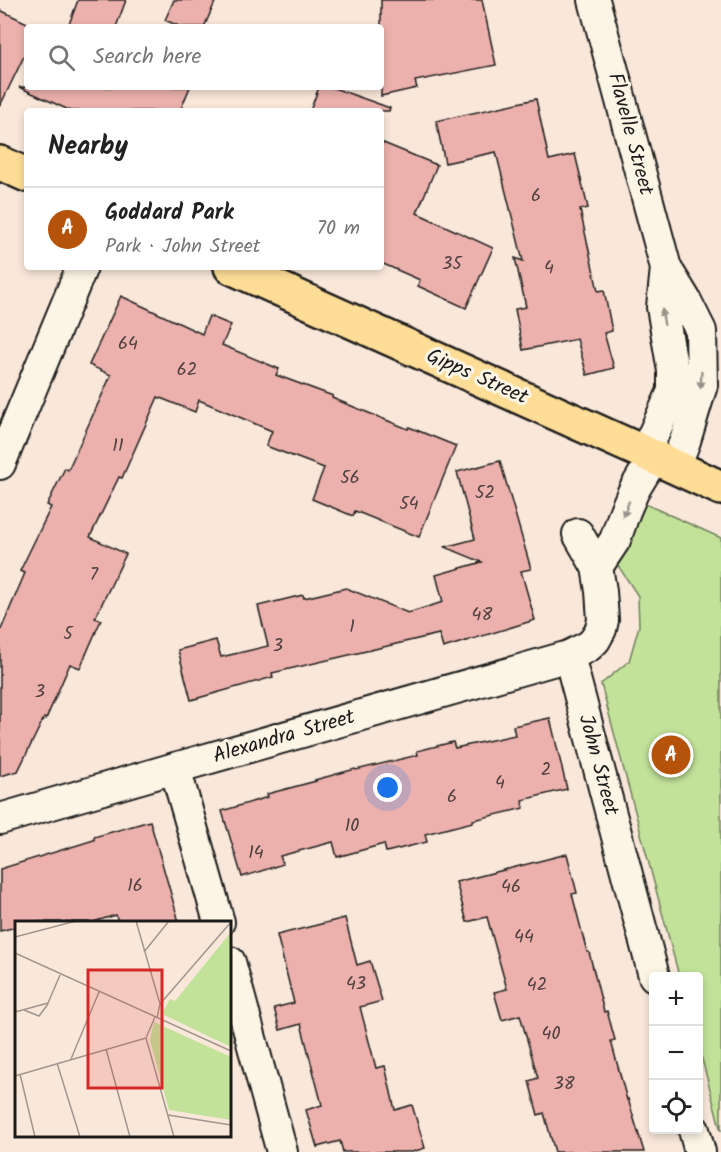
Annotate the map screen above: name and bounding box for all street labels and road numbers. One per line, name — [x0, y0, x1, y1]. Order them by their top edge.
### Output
street label: Flavelle Street — [598, 69, 662, 200]
street label: Gipps Street — [421, 340, 534, 414]
street label: Alexandra Street — [209, 701, 360, 773]
street label: John Street — [569, 711, 628, 820]

